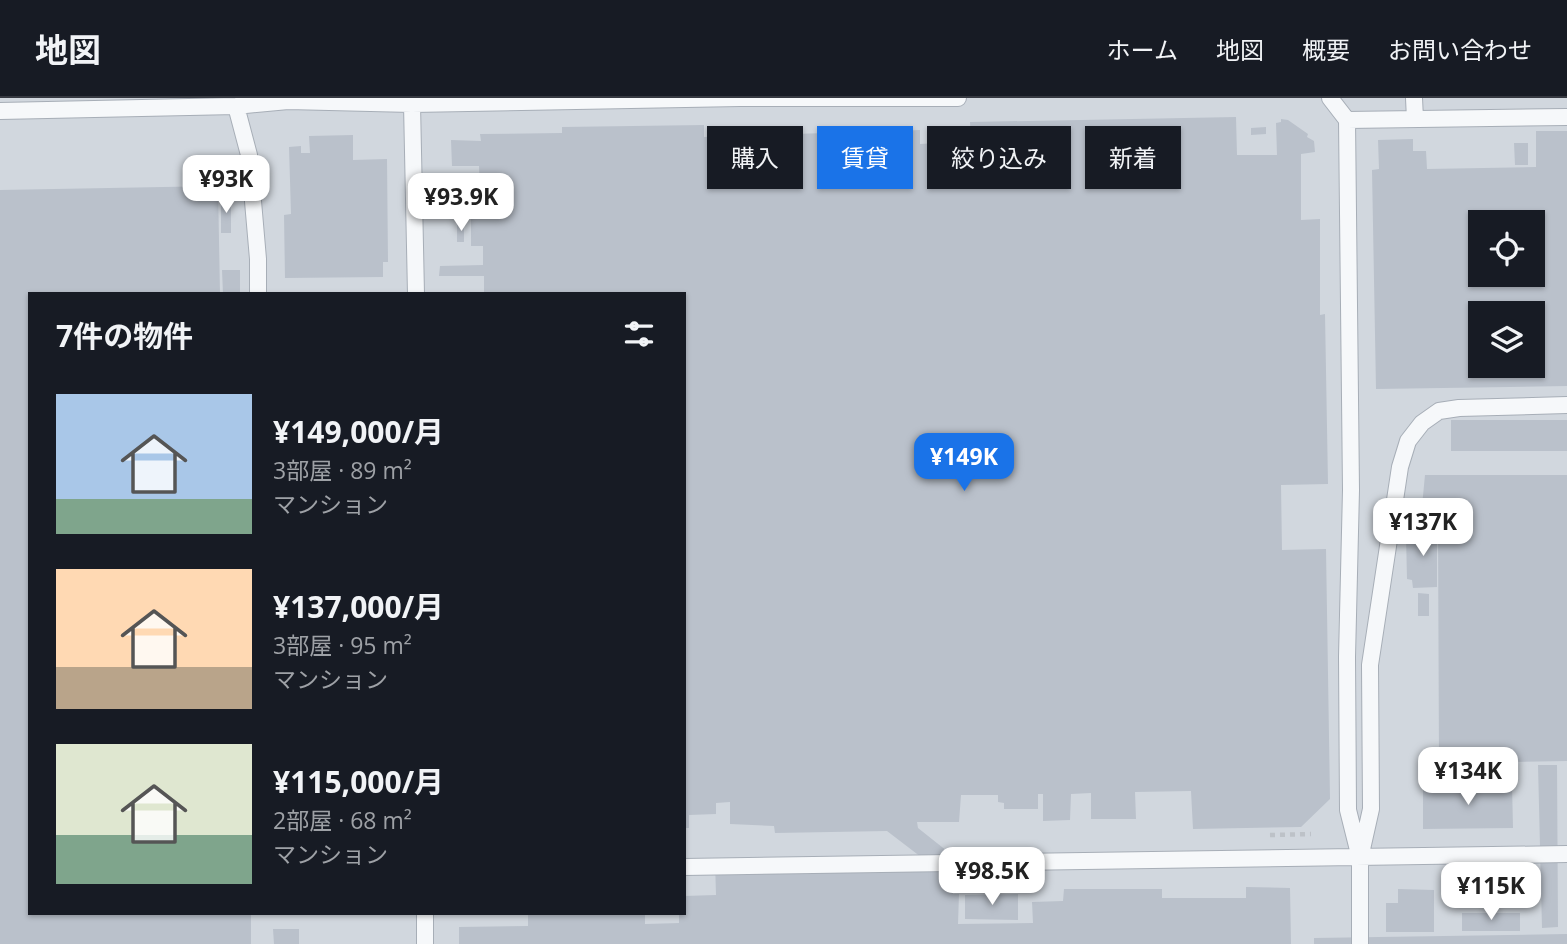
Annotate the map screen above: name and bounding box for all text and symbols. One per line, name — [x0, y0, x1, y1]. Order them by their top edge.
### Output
text: 地図 — [35, 27, 101, 72]
text: ホーム — [1107, 33, 1178, 66]
text: 地図 — [1216, 33, 1264, 66]
text: 概要 — [1302, 33, 1350, 66]
text: お問い合わせ — [1388, 33, 1532, 66]
chip: 購入 — [707, 126, 803, 189]
chip: 賃貸 — [817, 126, 913, 189]
chip: 絞り込み — [927, 126, 1071, 189]
chip: 新着 — [1085, 126, 1181, 189]
pin: ¥93K — [185, 156, 267, 215]
text: ¥93K — [199, 162, 253, 194]
pin: ¥93.9K — [404, 174, 518, 233]
text: ¥93.9K — [424, 180, 498, 212]
map controls — [1468, 210, 1545, 378]
button: locate — [1468, 210, 1545, 287]
button: layers — [1468, 301, 1545, 378]
text: 7件の物件 — [56, 315, 193, 356]
icon: filters — [620, 315, 658, 353]
text: ¥149,000/月 — [273, 411, 444, 452]
icon: home — [112, 422, 196, 506]
pin: ¥149K — [915, 434, 1013, 493]
text: ¥149K — [930, 440, 998, 472]
text: 3部屋 · 89 m² — [273, 454, 412, 486]
text: マンション — [273, 488, 388, 520]
pin: ¥137K — [1374, 498, 1472, 558]
text: ¥137K — [1389, 505, 1457, 537]
text: ¥137,000/月 — [273, 586, 444, 627]
icon: home — [112, 597, 196, 681]
text: 3部屋 · 95 m² — [273, 629, 412, 661]
text: マンション — [273, 663, 388, 695]
pin: ¥134K — [1419, 748, 1517, 807]
text: ¥134K — [1434, 754, 1502, 786]
text: ¥115,000/月 — [273, 761, 444, 802]
icon: home — [112, 772, 196, 856]
text: 2部屋 · 68 m² — [273, 804, 412, 836]
text: マンション — [273, 838, 388, 870]
pin: ¥98.5K — [935, 848, 1049, 907]
text: ¥98.5K — [955, 854, 1029, 886]
pin: ¥115K — [1442, 862, 1540, 922]
text: ¥115K — [1457, 869, 1525, 901]

